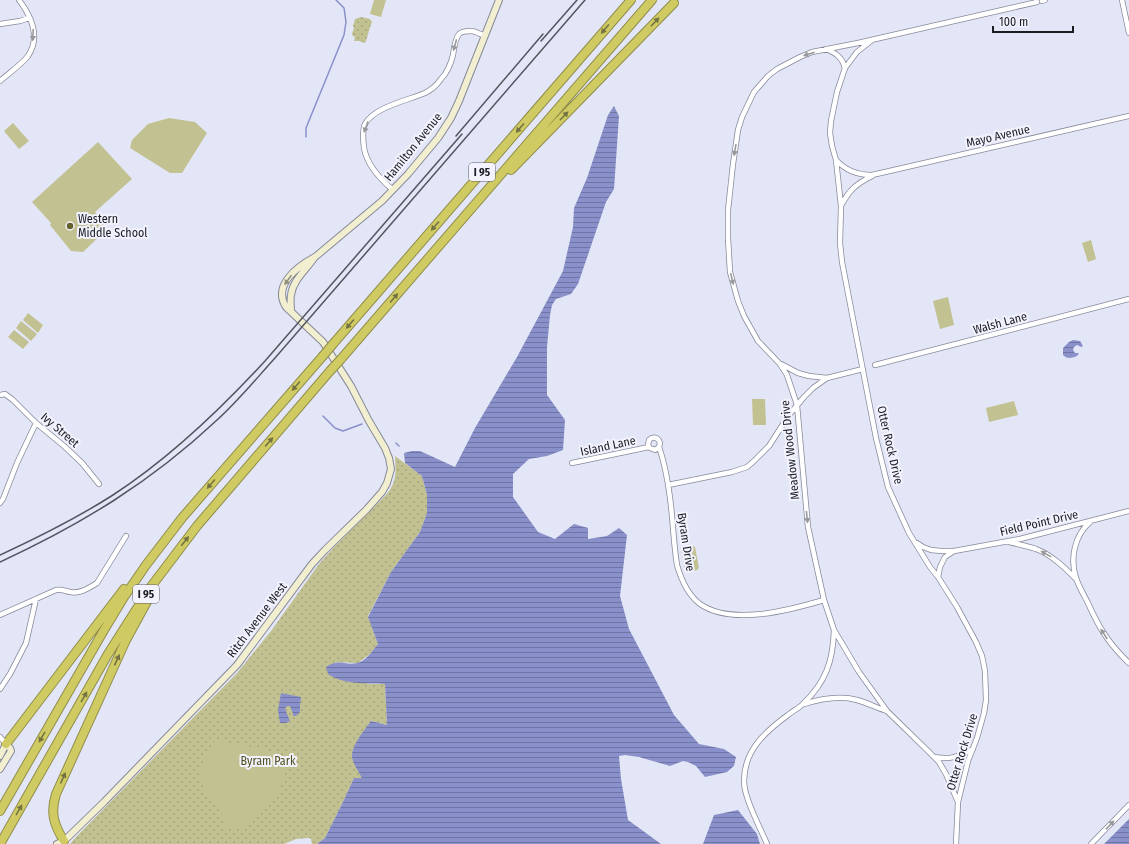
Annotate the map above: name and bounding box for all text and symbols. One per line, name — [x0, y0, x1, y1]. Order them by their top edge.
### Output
scale bar — [993, 8, 1073, 34]
text: 100 m — [999, 15, 1028, 29]
one-way arrow — [650, 17, 660, 27]
one-way arrow — [601, 25, 610, 34]
one-way arrow — [30, 29, 37, 41]
one-way arrow — [452, 39, 458, 51]
one-way arrow — [803, 51, 815, 57]
street label: Hamilton Avenue — [381, 110, 445, 184]
one-way arrow — [560, 111, 569, 121]
one-way arrow — [362, 121, 368, 133]
street label: Mayo Avenue — [965, 122, 1031, 150]
one-way arrow — [516, 123, 525, 132]
one-way arrow — [732, 144, 738, 156]
road number: I 95 — [469, 163, 495, 181]
place label: Western Middle School — [78, 212, 147, 240]
marker: Western Middle School — [65, 221, 75, 231]
one-way arrow — [430, 221, 439, 231]
one-way arrow — [729, 274, 735, 286]
one-way arrow — [284, 275, 292, 285]
one-way arrow — [390, 292, 399, 303]
street label: Walsh Lane — [972, 309, 1029, 337]
one-way arrow — [345, 319, 354, 330]
one-way arrow — [291, 381, 301, 391]
street label: Meadow Wood Drive — [778, 400, 802, 500]
street label: Otter Rock Drive — [874, 405, 906, 486]
street label: Ivy Street — [38, 410, 82, 450]
street label: Island Lane — [579, 433, 637, 459]
one-way arrow — [264, 437, 274, 447]
one-way arrow — [206, 479, 215, 490]
street label: Field Point Drive — [998, 507, 1080, 539]
one-way arrow — [804, 511, 811, 523]
street label: Byram Drive — [674, 512, 698, 572]
one-way arrow — [181, 535, 189, 546]
one-way arrow — [1040, 551, 1052, 558]
street label: Ritch Avenue West — [224, 580, 290, 660]
road number: I 95 — [133, 585, 159, 603]
one-way arrow — [1100, 629, 1108, 639]
one-way arrow — [114, 654, 120, 665]
one-way arrow — [80, 691, 87, 703]
street label: Otter Rock Drive — [944, 712, 980, 792]
one-way arrow — [39, 731, 46, 743]
park label: Byram Park — [241, 754, 296, 768]
one-way arrow — [60, 772, 66, 784]
one-way arrow — [16, 804, 23, 816]
one-way arrow — [1106, 820, 1115, 830]

